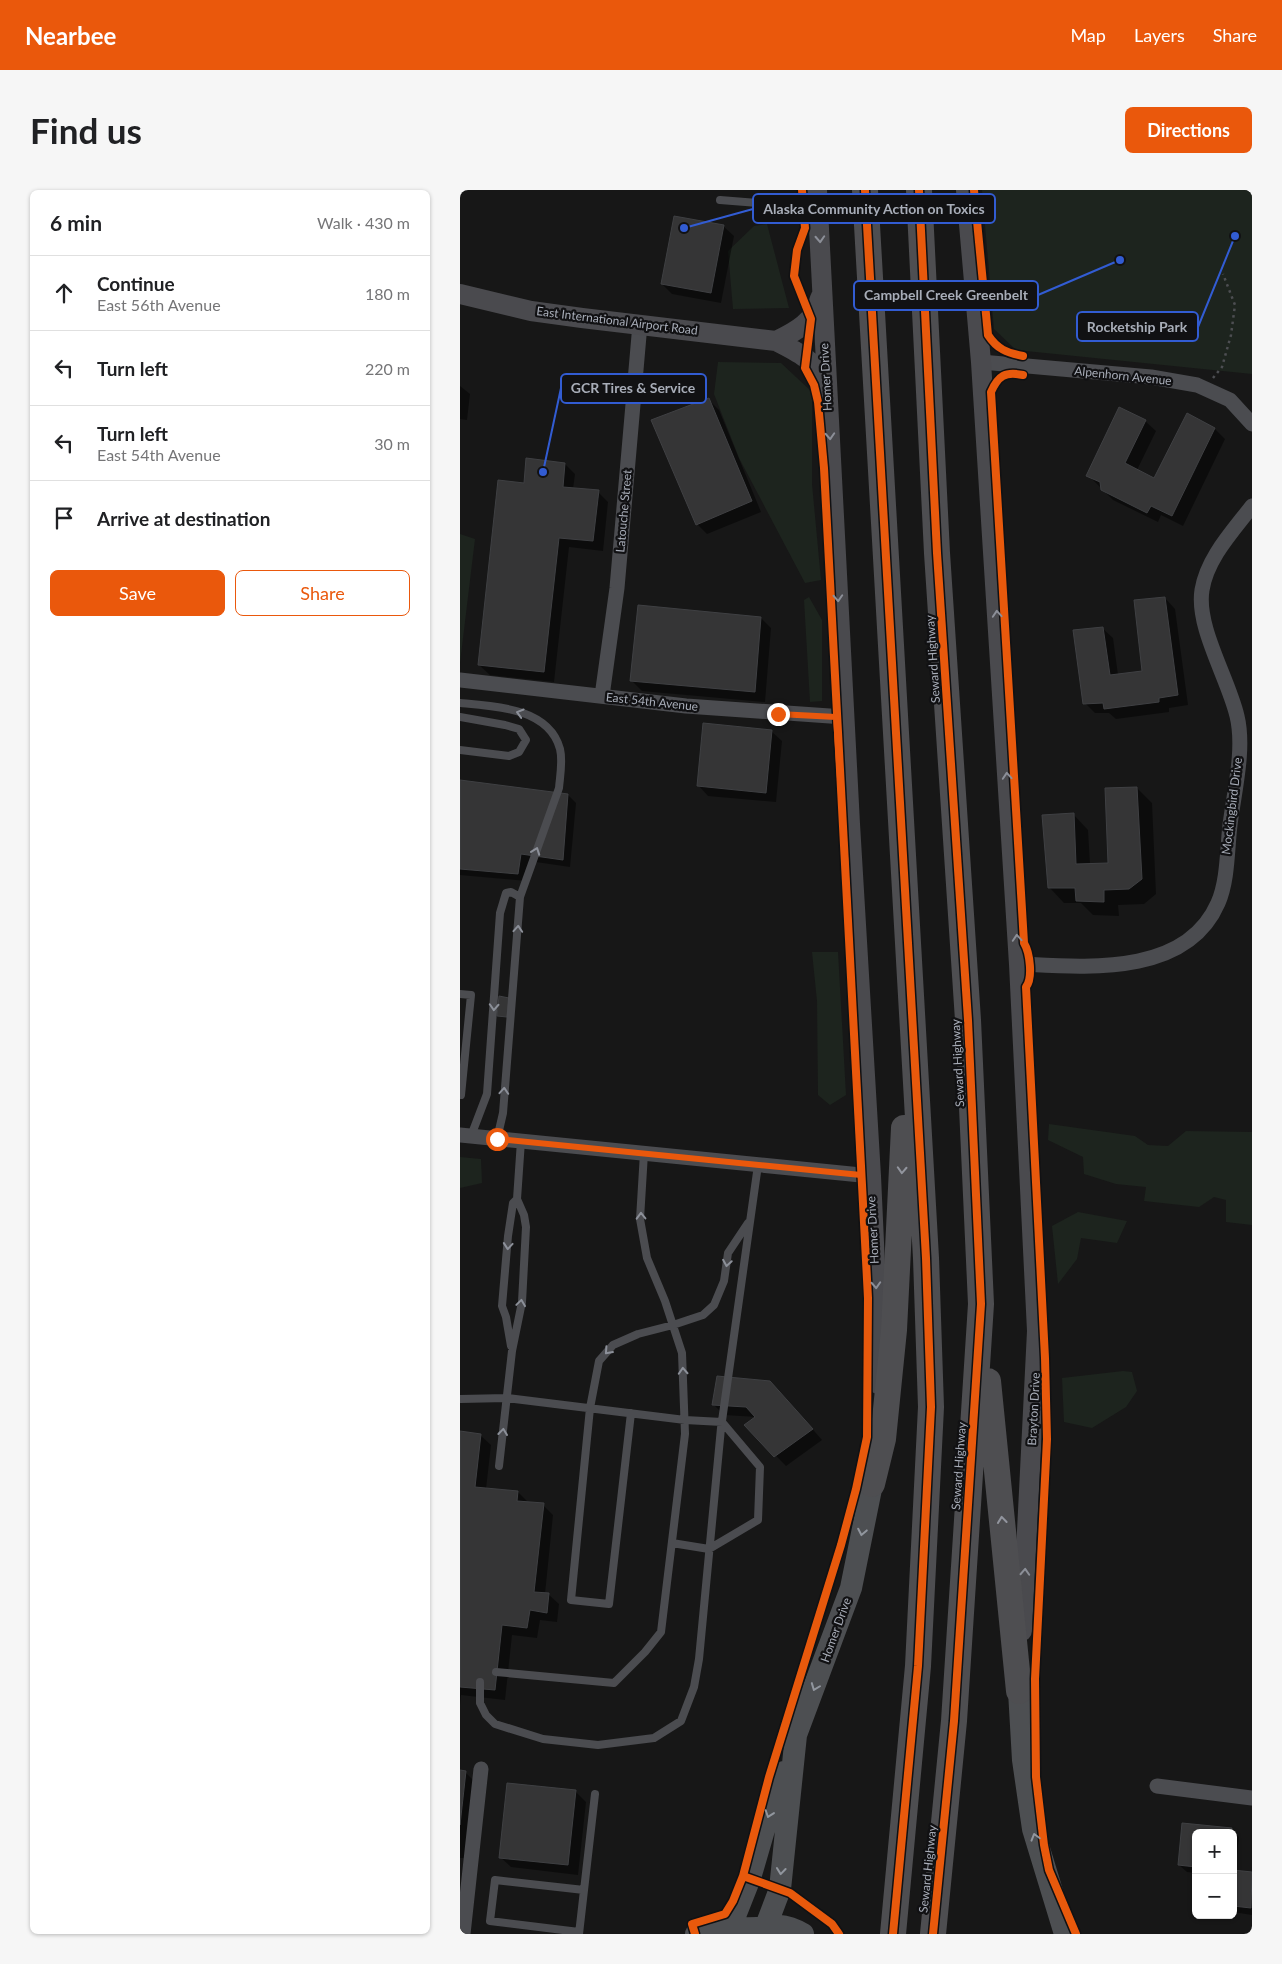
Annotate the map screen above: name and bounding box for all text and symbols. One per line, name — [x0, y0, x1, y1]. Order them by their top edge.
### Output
text: Nearbee — [25, 21, 116, 50]
text: Map — [1070, 24, 1106, 46]
text: Layers — [1134, 24, 1185, 46]
text: Share — [1213, 24, 1257, 46]
button: Directions — [1125, 107, 1252, 153]
text: Find us — [30, 109, 142, 151]
callout: Alaska Community Action on Toxics — [753, 194, 995, 223]
text: Alaska Community Action on Toxics — [762, 200, 985, 217]
text: 6 min — [50, 210, 102, 235]
text: Walk · 430 m — [317, 213, 410, 232]
one-way arrow — [814, 235, 825, 243]
text: Continue — [97, 272, 175, 295]
icon: ahead — [50, 279, 78, 307]
callout: Campbell Creek Greenbelt — [854, 281, 1038, 310]
text: 180 m — [365, 284, 410, 303]
text: Campbell Creek Greenbelt — [864, 286, 1029, 303]
text: East 56th Avenue — [97, 295, 221, 314]
street label: East International Airport Road — [536, 303, 699, 338]
callout: Rocketship Park — [1077, 312, 1198, 341]
text: Rocketship Park — [1087, 318, 1188, 335]
street label: Homer Drive — [816, 343, 835, 411]
icon: left — [50, 354, 78, 382]
text: Turn left — [97, 357, 168, 380]
text: 220 m — [365, 359, 410, 378]
street label: Alpenhorn Avenue — [1074, 363, 1172, 388]
callout: GCR Tires & Service — [561, 374, 706, 403]
text: GCR Tires & Service — [571, 379, 696, 396]
text: Turn left — [97, 422, 168, 445]
icon: left — [50, 429, 78, 457]
one-way arrow — [824, 432, 835, 440]
text: 30 m — [374, 434, 410, 453]
text: East 54th Avenue — [97, 445, 221, 464]
street label: Latouche Street — [612, 468, 635, 553]
icon: arrive — [50, 504, 78, 532]
text: Arrive at destination — [97, 507, 270, 530]
button: Save — [50, 570, 225, 616]
button: Share — [235, 570, 410, 616]
one-way arrow — [833, 594, 844, 602]
one-way arrow — [991, 610, 1002, 618]
street label: Seward Highway — [922, 614, 943, 704]
street label: East 54th Avenue — [605, 689, 699, 714]
route end — [767, 703, 790, 726]
one-way arrow — [517, 709, 525, 719]
street label: Mockingbird Drive — [1218, 757, 1245, 855]
one-way arrow — [1001, 772, 1012, 780]
one-way arrow — [531, 847, 541, 856]
one-way arrow — [512, 924, 523, 932]
one-way arrow — [1012, 934, 1023, 942]
one-way arrow — [489, 1004, 500, 1012]
street label: Seward Highway — [948, 1018, 967, 1107]
one-way arrow — [499, 1086, 510, 1094]
route start — [486, 1128, 509, 1151]
one-way arrow — [896, 1167, 907, 1175]
street label: Homer Drive — [863, 1196, 882, 1264]
one-way arrow — [636, 1211, 646, 1219]
one-way arrow — [502, 1242, 513, 1250]
one-way arrow — [722, 1258, 732, 1267]
one-way arrow — [871, 1281, 881, 1289]
one-way arrow — [516, 1299, 526, 1308]
one-way arrow — [605, 1346, 614, 1355]
one-way arrow — [677, 1367, 688, 1375]
street label: Brayton Drive — [1024, 1372, 1043, 1446]
street label: Seward Highway — [948, 1421, 969, 1510]
one-way arrow — [497, 1428, 508, 1436]
one-way arrow — [997, 1516, 1008, 1524]
one-way arrow — [857, 1528, 868, 1536]
one-way arrow — [1020, 1568, 1031, 1576]
street label: Homer Drive — [817, 1595, 854, 1664]
one-way arrow — [811, 1682, 821, 1691]
one-way arrow — [765, 1810, 775, 1818]
street label: Seward Highway — [915, 1823, 940, 1914]
map controls — [1192, 1829, 1237, 1919]
button: + — [1192, 1829, 1237, 1874]
one-way arrow — [1031, 1834, 1041, 1842]
one-way arrow — [776, 1867, 787, 1875]
button: − — [1192, 1874, 1237, 1919]

